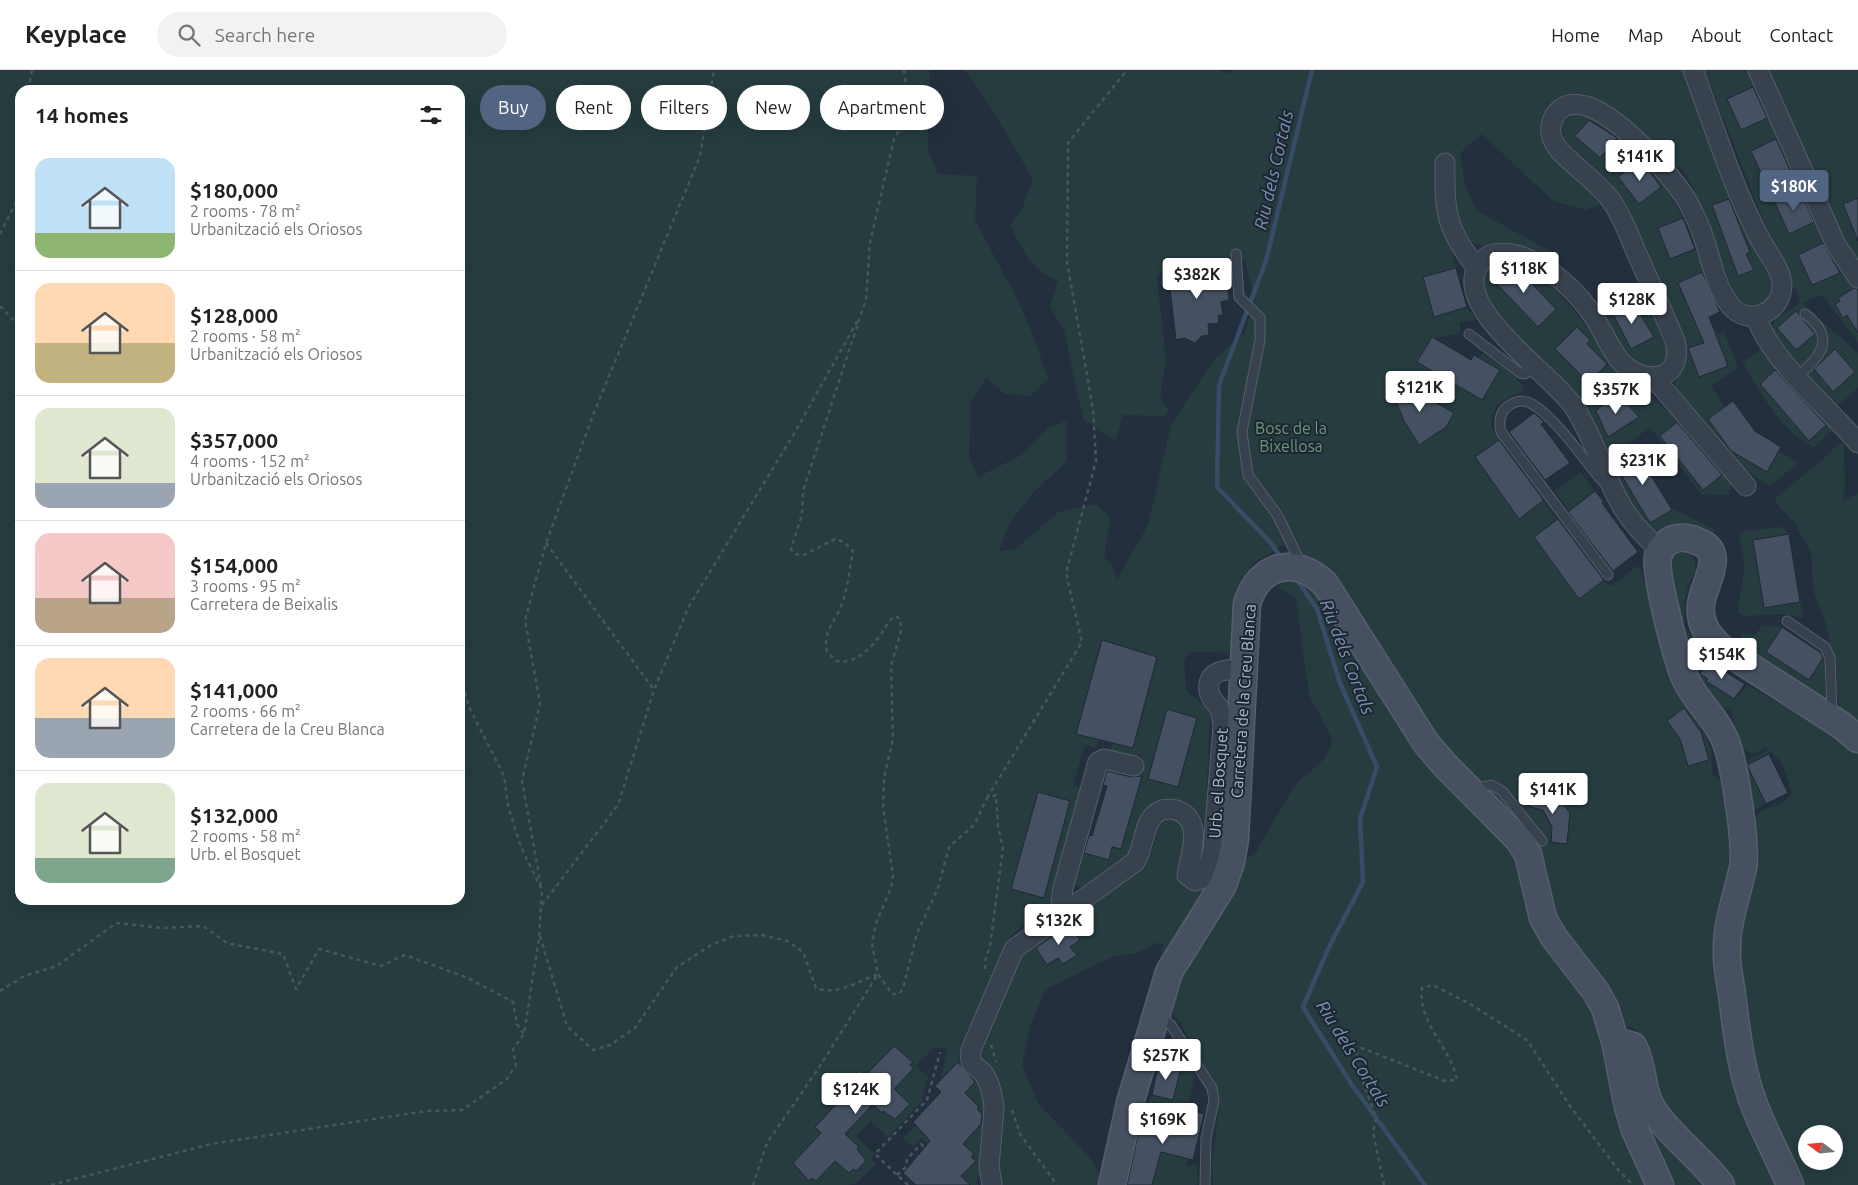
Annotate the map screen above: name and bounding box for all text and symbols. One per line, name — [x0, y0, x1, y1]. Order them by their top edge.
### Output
search box — [157, 12, 507, 57]
text: Keyplace — [25, 21, 127, 48]
icon: search — [175, 21, 203, 49]
text: Search here — [215, 24, 315, 46]
text: Home — [1551, 25, 1600, 45]
text: Map — [1628, 25, 1663, 45]
text: About — [1691, 25, 1741, 45]
text: Contact — [1769, 25, 1833, 45]
chip: Buy — [480, 85, 546, 130]
chip: Rent — [556, 85, 631, 130]
chip: Filters — [641, 85, 727, 130]
chip: New — [737, 85, 810, 130]
chip: Apartment — [820, 85, 944, 130]
icon: filters — [417, 101, 445, 129]
text: 14 homes — [35, 103, 129, 127]
water label: Riu dels Cortals — [1250, 108, 1297, 231]
pin: $141K — [1605, 140, 1675, 182]
text: $141K — [1617, 147, 1663, 165]
pin: $180K — [1759, 170, 1829, 212]
text: $180K — [1771, 177, 1817, 195]
icon: home — [75, 178, 135, 238]
text: $180,000 — [190, 178, 278, 202]
text: 2 rooms · 78 m² — [190, 202, 301, 220]
text: Urbanització els Oriosos — [190, 220, 362, 238]
pin: $118K — [1489, 252, 1559, 294]
pin: $382K — [1162, 258, 1232, 300]
text: $118K — [1501, 259, 1547, 277]
text: $382K — [1174, 265, 1220, 283]
pin: $128K — [1597, 282, 1667, 325]
text: $128K — [1609, 290, 1655, 308]
icon: home — [75, 303, 135, 363]
text: $128,000 — [190, 303, 278, 327]
text: 2 rooms · 58 m² — [190, 327, 301, 345]
text: Urbanització els Oriosos — [190, 345, 362, 363]
pin: $121K — [1385, 370, 1455, 413]
pin: $357K — [1581, 372, 1651, 415]
text: $121K — [1397, 378, 1443, 396]
text: $357K — [1593, 380, 1639, 398]
park label: Bosc de la Bixellosa — [1255, 419, 1327, 455]
icon: home — [75, 428, 135, 488]
text: $357,000 — [190, 428, 278, 452]
pin: $231K — [1608, 444, 1678, 486]
text: $231K — [1620, 451, 1666, 469]
text: 4 rooms · 152 m² — [190, 452, 310, 470]
text: Urbanització els Oriosos — [190, 470, 362, 488]
icon: home — [75, 553, 135, 613]
text: $154,000 — [190, 553, 278, 577]
text: 3 rooms · 95 m² — [190, 577, 301, 595]
text: Carretera de Beixalis — [190, 595, 338, 613]
water label: Riu dels Cortals — [1317, 596, 1379, 718]
street label: Carretera de la Creu Blanca — [1227, 603, 1259, 799]
pin: $154K — [1687, 638, 1757, 680]
text: $154K — [1699, 645, 1745, 663]
icon: home — [75, 678, 135, 738]
text: $141,000 — [190, 678, 278, 702]
text: 2 rooms · 66 m² — [190, 702, 301, 720]
text: Carretera de la Creu Blanca — [190, 720, 385, 738]
street label: Urb. el Bosquet — [1205, 726, 1231, 839]
pin: $141K — [1518, 772, 1588, 815]
text: $141K — [1530, 780, 1576, 798]
icon: home — [75, 803, 135, 863]
text: $132,000 — [190, 803, 278, 827]
text: 2 rooms · 58 m² — [190, 827, 301, 845]
text: Urb. el Bosquet — [190, 845, 301, 863]
pin: $132K — [1024, 904, 1094, 946]
text: $132K — [1036, 911, 1082, 929]
water label: Riu dels Cortals — [1313, 996, 1395, 1111]
pin: $257K — [1131, 1038, 1201, 1081]
text: $257K — [1143, 1046, 1189, 1064]
pin: $124K — [821, 1072, 891, 1115]
text: $124K — [833, 1080, 879, 1098]
pin: $169K — [1128, 1102, 1198, 1145]
text: $169K — [1140, 1110, 1186, 1128]
north arrow — [1798, 1125, 1842, 1170]
map controls — [1798, 1125, 1843, 1170]

